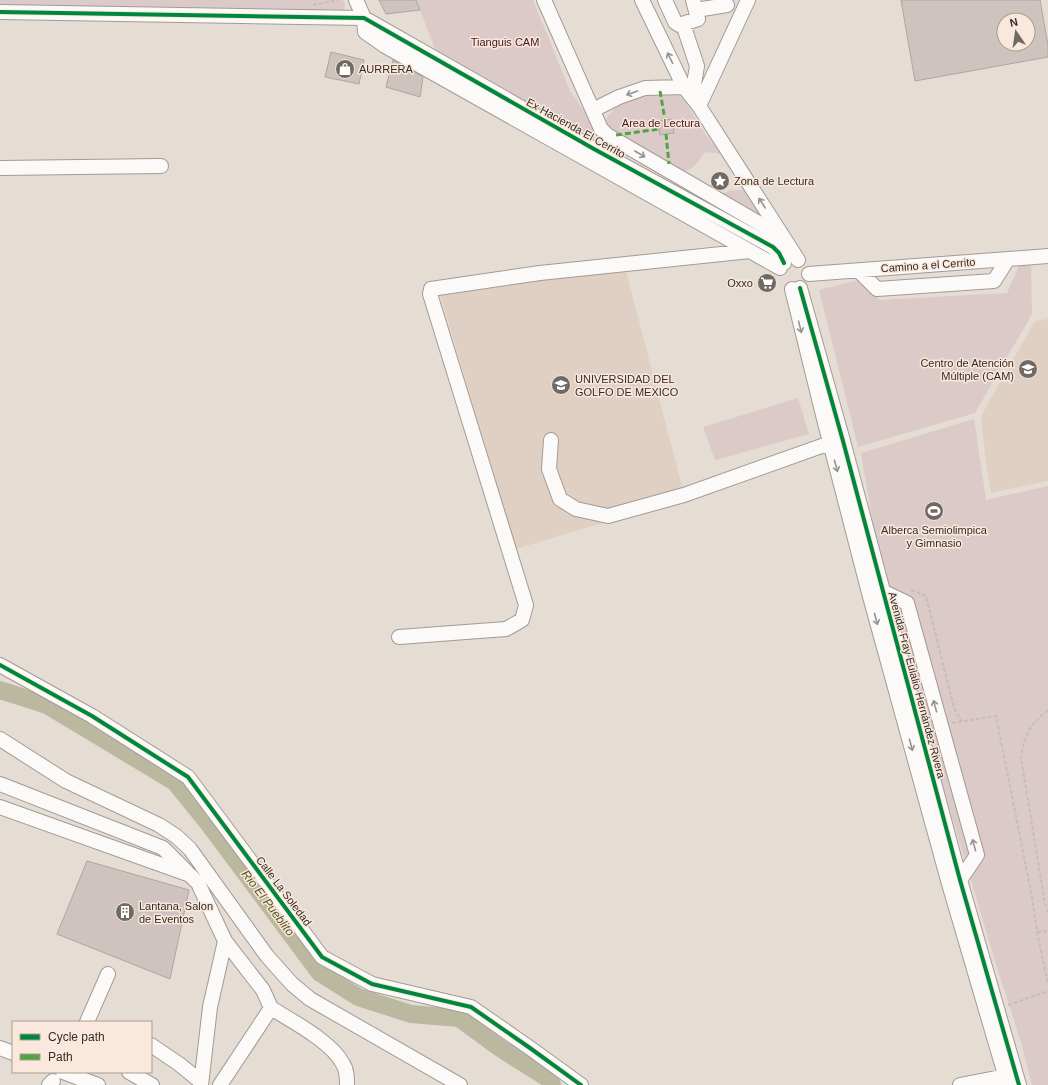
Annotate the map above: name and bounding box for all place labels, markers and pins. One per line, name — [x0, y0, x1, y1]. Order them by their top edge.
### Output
shop icon: AURRERA — [334, 58, 356, 80]
place label: AURRERA — [359, 63, 413, 75]
place icon: Zona de Lectura — [709, 170, 731, 192]
place label: Zona de Lectura — [734, 175, 815, 187]
supermarket icon: Oxxo — [756, 272, 778, 294]
place label: Oxxo — [727, 277, 753, 289]
place label: Centro de Atención Múltiple (CAM) — [920, 357, 1014, 382]
school or university icon: Centro de Atención Múltiple (CAM) — [1017, 358, 1039, 380]
place label: UNIVERSIDAD DEL GOLFO DE MEXICO — [575, 373, 679, 398]
school or university icon: UNIVERSIDAD DEL GOLFO DE MEXICO — [550, 374, 572, 396]
sports icon: Alberca Semiolimpica y Gimnasio — [923, 500, 945, 522]
place label: Alberca Semiolimpica y Gimnasio — [881, 524, 988, 549]
place label: Lantana, Salon de Eventos — [139, 900, 213, 925]
building icon: Lantana, Salon de Eventos — [114, 901, 136, 923]

